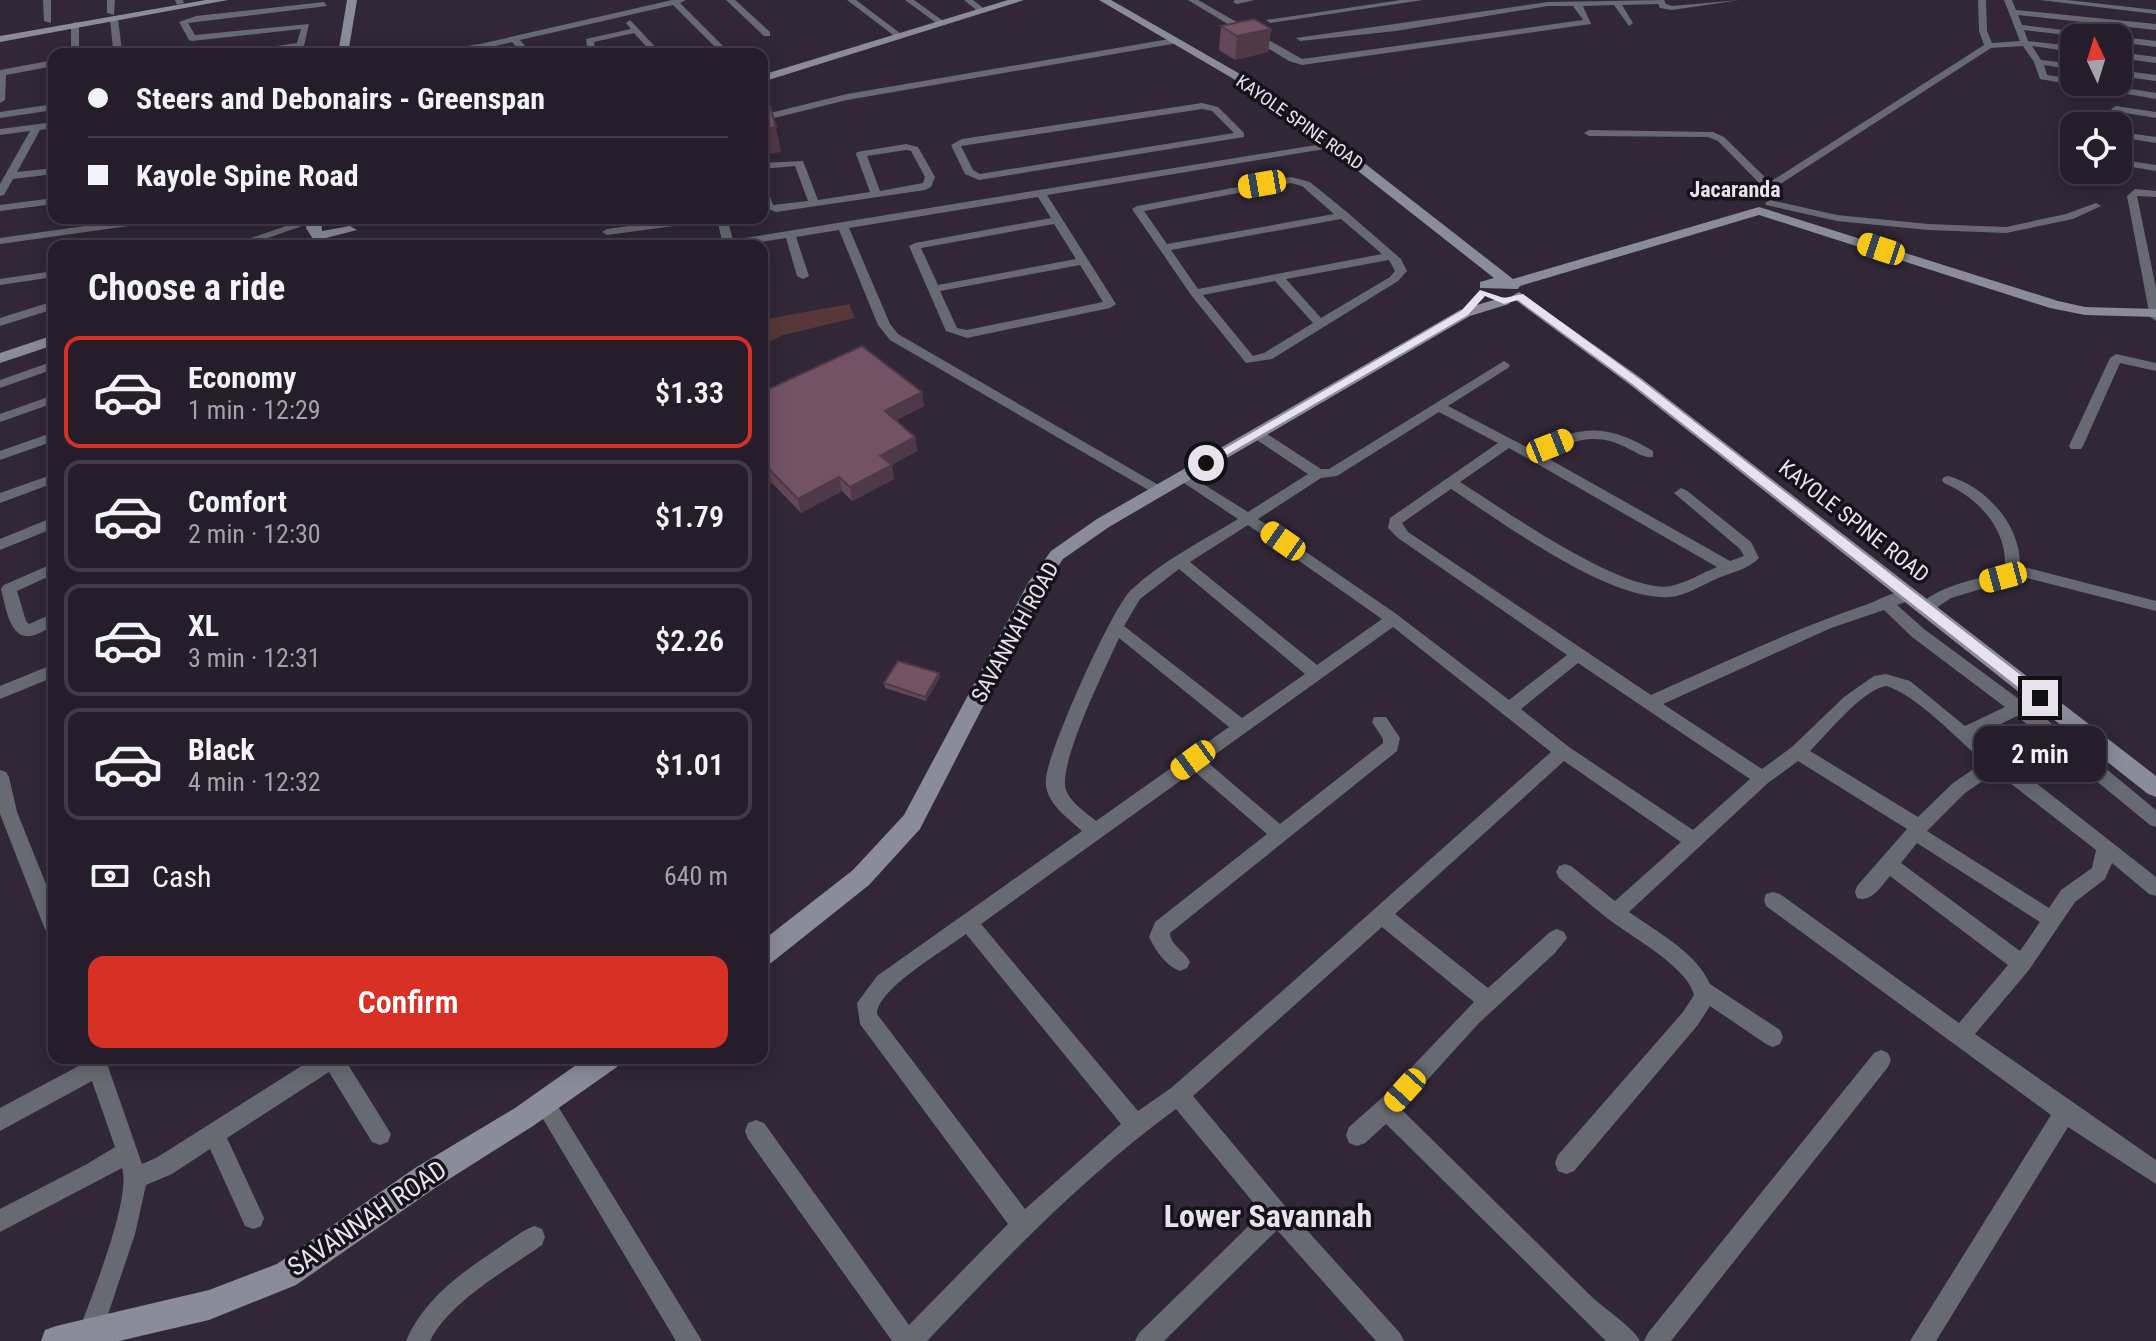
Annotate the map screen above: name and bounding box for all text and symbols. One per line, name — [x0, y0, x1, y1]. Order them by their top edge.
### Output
north arrow — [2060, 24, 2132, 96]
map controls — [2060, 24, 2132, 184]
street label: KAYOLE SPINE ROAD — [1233, 70, 1367, 174]
text: Steers and Debonairs - Greenspan — [136, 81, 545, 116]
button: locate — [2060, 112, 2132, 184]
text: Kayole Spine Road — [136, 158, 359, 193]
car — [1236, 168, 1288, 200]
district label: Jacaranda — [1689, 177, 1781, 202]
car — [1854, 230, 1908, 268]
text: Choose a ride — [88, 267, 285, 309]
icon: car — [92, 356, 164, 428]
text: Economy — [188, 360, 296, 395]
text: $1.33 — [655, 375, 724, 410]
text: 1 min · 12:29 — [188, 395, 321, 425]
car — [1523, 426, 1577, 466]
route start — [1188, 445, 1224, 481]
street label: KAYOLE SPINE ROAD — [1774, 455, 1934, 587]
icon: car — [92, 480, 164, 552]
text: Comfort — [188, 484, 287, 519]
text: $1.79 — [655, 499, 724, 534]
car — [1256, 517, 1310, 565]
text: 2 min · 12:30 — [188, 519, 321, 549]
street label: SAVANNAH ROAD — [966, 558, 1064, 706]
car — [1977, 559, 2029, 595]
icon: car — [92, 604, 164, 676]
text: XL — [188, 608, 219, 643]
text: $2.26 — [655, 623, 724, 658]
text: 3 min · 12:31 — [188, 643, 321, 673]
route end — [2022, 680, 2058, 716]
callout: 2 min — [1974, 726, 2106, 782]
icon: car — [92, 728, 164, 800]
text: Black — [188, 732, 255, 767]
car — [1167, 736, 1219, 784]
text: 2 min — [2011, 739, 2069, 769]
text: $1.01 — [655, 747, 724, 782]
text: 4 min · 12:32 — [188, 767, 321, 797]
icon: cash — [88, 854, 132, 898]
text: Cash — [152, 859, 212, 894]
text: 640 m — [664, 861, 728, 891]
button: Confirm — [88, 956, 728, 1048]
car — [1380, 1064, 1430, 1116]
street label: SAVANNAH ROAD — [282, 1154, 452, 1282]
district label: Lower Savannah — [1164, 1197, 1372, 1235]

